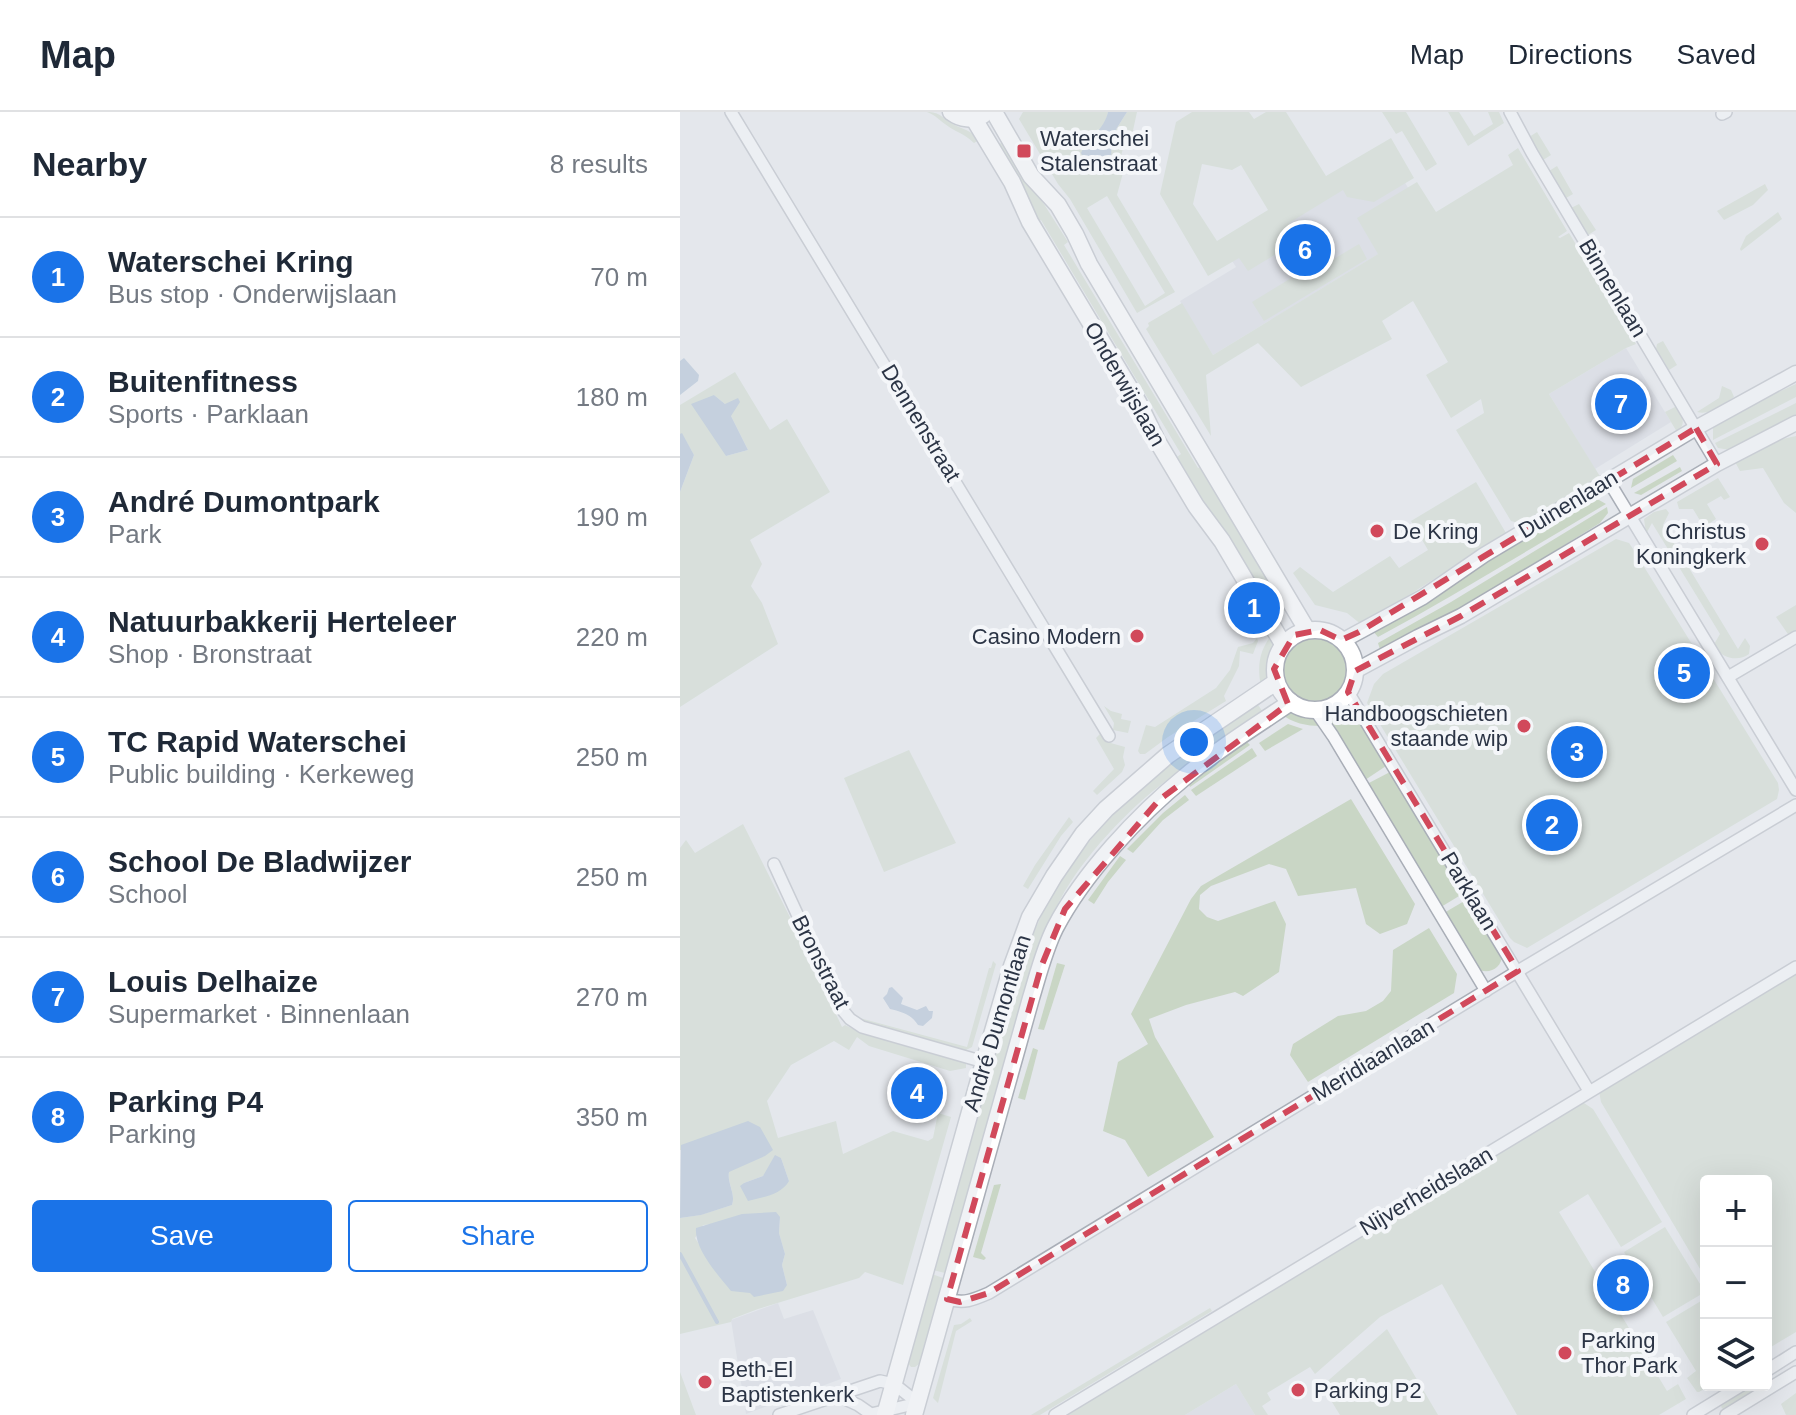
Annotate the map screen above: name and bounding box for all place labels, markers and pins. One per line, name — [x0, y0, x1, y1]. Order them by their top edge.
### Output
place label: Waterschei Stalenstraat — [1040, 126, 1157, 176]
marker: Waterschei Stalenstraat — [1015, 142, 1033, 160]
pin: 6 — [1279, 220, 1331, 280]
pin: 7 — [1595, 374, 1647, 434]
place label: De Kring — [1393, 519, 1479, 544]
place label: Christus Koningkerk — [1636, 519, 1747, 569]
marker: De Kring — [1368, 522, 1386, 540]
marker: Christus Koningkerk — [1753, 535, 1771, 553]
pin: 1 — [1228, 578, 1280, 638]
place label: Casino Modern — [972, 624, 1121, 649]
marker: Casino Modern — [1128, 627, 1146, 645]
pin: 5 — [1658, 643, 1710, 703]
place label: Handboogschieten staande wip — [1325, 701, 1508, 751]
marker: Handboogschieten staande wip — [1515, 717, 1533, 735]
pin: 3 — [1551, 722, 1603, 782]
pin: 2 — [1526, 795, 1578, 855]
pin: 4 — [891, 1063, 943, 1123]
pin: 8 — [1597, 1255, 1649, 1315]
place label: Parking Thor Park — [1581, 1328, 1679, 1378]
marker: Parking Thor Park — [1556, 1344, 1574, 1362]
place label: Beth-El Baptistenkerk — [721, 1357, 855, 1407]
marker: Beth-El Baptistenkerk — [696, 1373, 714, 1391]
place label: Parking P2 — [1314, 1378, 1422, 1403]
marker: Parking P2 — [1289, 1381, 1307, 1399]

